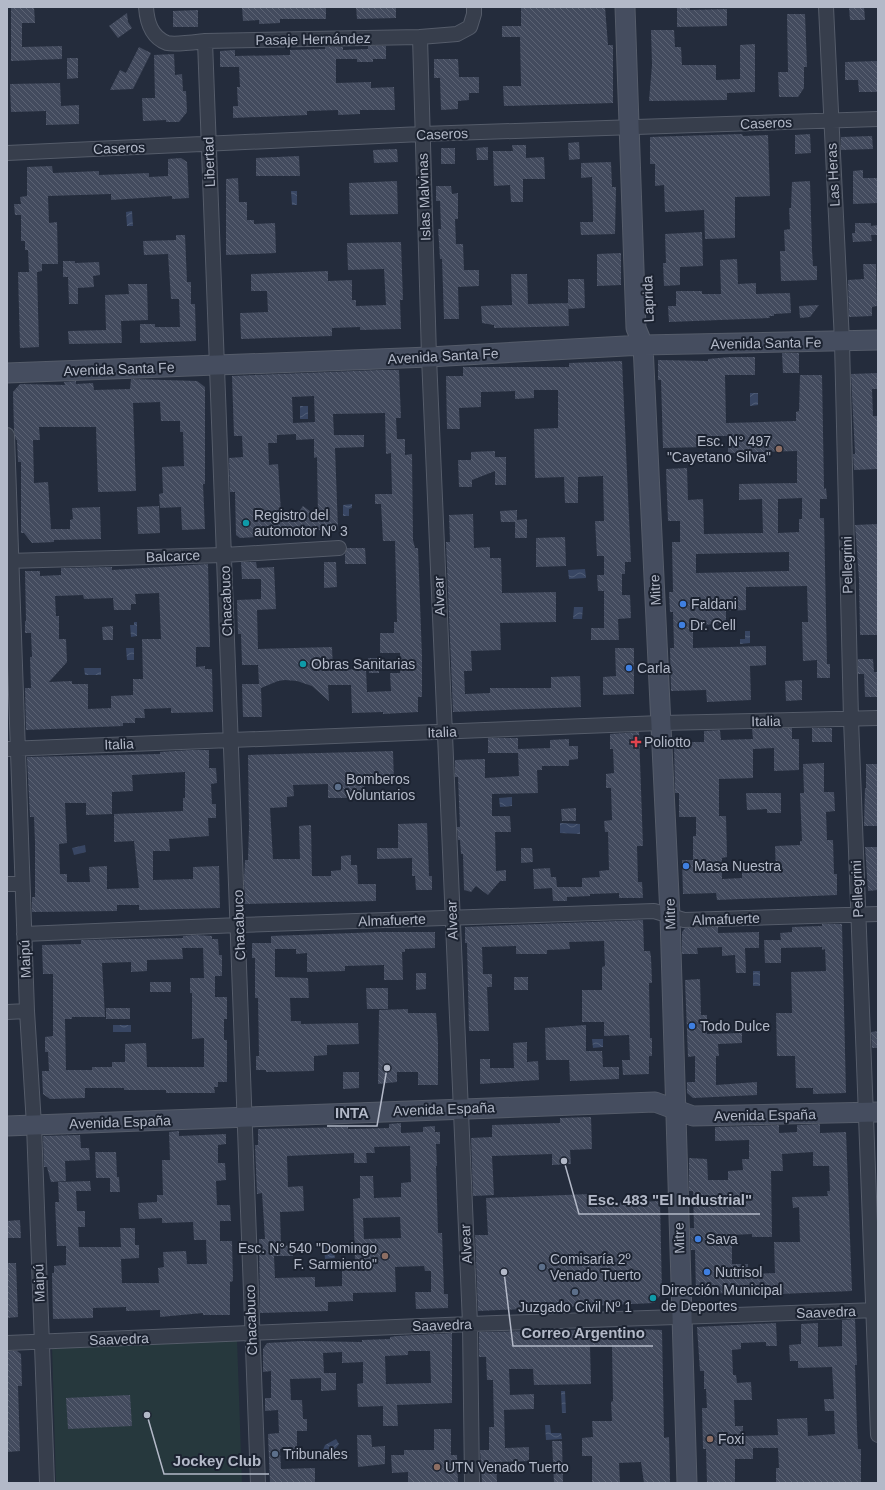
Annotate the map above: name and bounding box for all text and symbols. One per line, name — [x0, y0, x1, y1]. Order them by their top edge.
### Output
street label: Pasaje Hernández — [255, 30, 371, 48]
street label: Caseros — [740, 114, 792, 132]
street label: Caseros — [416, 125, 468, 143]
street label: Libertad — [200, 136, 218, 188]
street label: Caseros — [93, 139, 145, 157]
street label: Las Heras — [823, 143, 843, 207]
street label: Islas Malvinas — [414, 153, 434, 241]
street label: Laprida — [639, 275, 657, 323]
street label: Avenida Santa Fe — [710, 334, 822, 352]
street label: Avenida Santa Fe — [387, 345, 499, 367]
street label: Avenida Santa Fe — [63, 359, 175, 379]
place label: Esc. N° 497 "Cayetano Silva" — [667, 433, 771, 465]
marker: Esc. N° 497 "Cayetano Silva" — [774, 444, 784, 454]
place label: Registro del automotor Nº 3 — [254, 507, 348, 539]
marker: Registro del automotor Nº 3 — [241, 518, 251, 528]
street label: Pellegrini — [838, 536, 856, 594]
street label: Balcarce — [146, 547, 201, 565]
street label: Chacabuco — [217, 565, 235, 637]
street label: Mitre — [646, 574, 664, 606]
street label: Alvear — [430, 576, 448, 616]
place label: Faldani — [691, 596, 737, 612]
marker: Faldani — [678, 599, 688, 609]
place label: Dr. Cell — [690, 617, 736, 633]
marker: Dr. Cell — [677, 620, 687, 630]
place label: Obras Sanitarias — [311, 656, 415, 672]
marker: Obras Sanitarias — [298, 659, 308, 669]
place label: Carla — [637, 660, 671, 676]
marker: Carla — [624, 663, 634, 673]
street label: Italia — [751, 713, 781, 729]
street label: Italia — [427, 723, 457, 741]
place label: Poliotto — [644, 734, 691, 750]
street label: Italia — [104, 735, 134, 753]
marker: Poliotto — [631, 737, 641, 747]
place label: Bomberos Voluntarios — [346, 771, 415, 803]
marker: Bomberos Voluntarios — [333, 782, 343, 792]
place label: Masa Nuestra — [694, 858, 781, 874]
street label: Pellegrini — [848, 860, 866, 918]
marker: Masa Nuestra — [681, 861, 691, 871]
street label: Chacabuco — [230, 889, 248, 961]
street label: Mitre — [661, 898, 679, 930]
street label: Alvear — [443, 900, 461, 940]
street label: Almafuerte — [692, 910, 760, 928]
street label: Almafuerte — [358, 911, 426, 929]
street label: Maipú — [16, 940, 34, 978]
place label: Todo Dulce — [700, 1018, 770, 1034]
marker: Todo Dulce — [687, 1021, 697, 1031]
callout: INTA — [327, 1099, 377, 1126]
street label: Avenida España — [393, 1099, 495, 1119]
text: INTA — [335, 1104, 369, 1121]
street label: Avenida España — [714, 1106, 816, 1124]
street label: Avenida España — [69, 1112, 171, 1132]
callout: Esc. 483 "El Industrial" — [579, 1187, 760, 1214]
text: Esc. 483 "El Industrial" — [588, 1191, 752, 1208]
street label: Mitre — [670, 1222, 688, 1254]
street label: Alvear — [457, 1223, 475, 1264]
place label: Sava — [706, 1231, 738, 1247]
marker: Sava — [693, 1234, 703, 1244]
place label: Esc. N° 540 "Domingo F. Sarmiento" — [238, 1240, 377, 1272]
marker: Esc. N° 540 "Domingo F. Sarmiento" — [380, 1251, 390, 1261]
place label: Comisaría 2º Venado Tuerto — [550, 1251, 641, 1283]
marker: Comisaría 2º Venado Tuerto — [537, 1262, 547, 1272]
street label: Maipú — [30, 1264, 48, 1302]
place label: Nutrisol — [715, 1264, 762, 1280]
marker: Nutrisol — [702, 1267, 712, 1277]
place label: Dirección Municipal de Deportes — [661, 1282, 782, 1314]
street label: Chacabuco — [242, 1284, 260, 1356]
marker: Juzgado Civil Nº 1 — [570, 1287, 580, 1297]
marker: Dirección Municipal de Deportes — [648, 1293, 658, 1303]
place label: Juzgado Civil Nº 1 — [518, 1299, 632, 1315]
street label: Saavedra — [796, 1303, 856, 1321]
street label: Saavedra — [412, 1316, 472, 1334]
callout: Correo Argentino — [513, 1319, 653, 1346]
text: Correo Argentino — [521, 1324, 645, 1341]
street label: Saavedra — [89, 1330, 149, 1348]
place label: Foxi — [718, 1431, 744, 1447]
marker: Foxi — [705, 1434, 715, 1444]
place label: Tribunales — [283, 1446, 348, 1462]
callout: Jockey Club — [164, 1447, 269, 1474]
marker: Tribunales — [270, 1449, 280, 1459]
text: Jockey Club — [173, 1452, 261, 1469]
place label: UTN Venado Tuerto — [445, 1459, 569, 1475]
marker: UTN Venado Tuerto — [432, 1462, 442, 1472]

